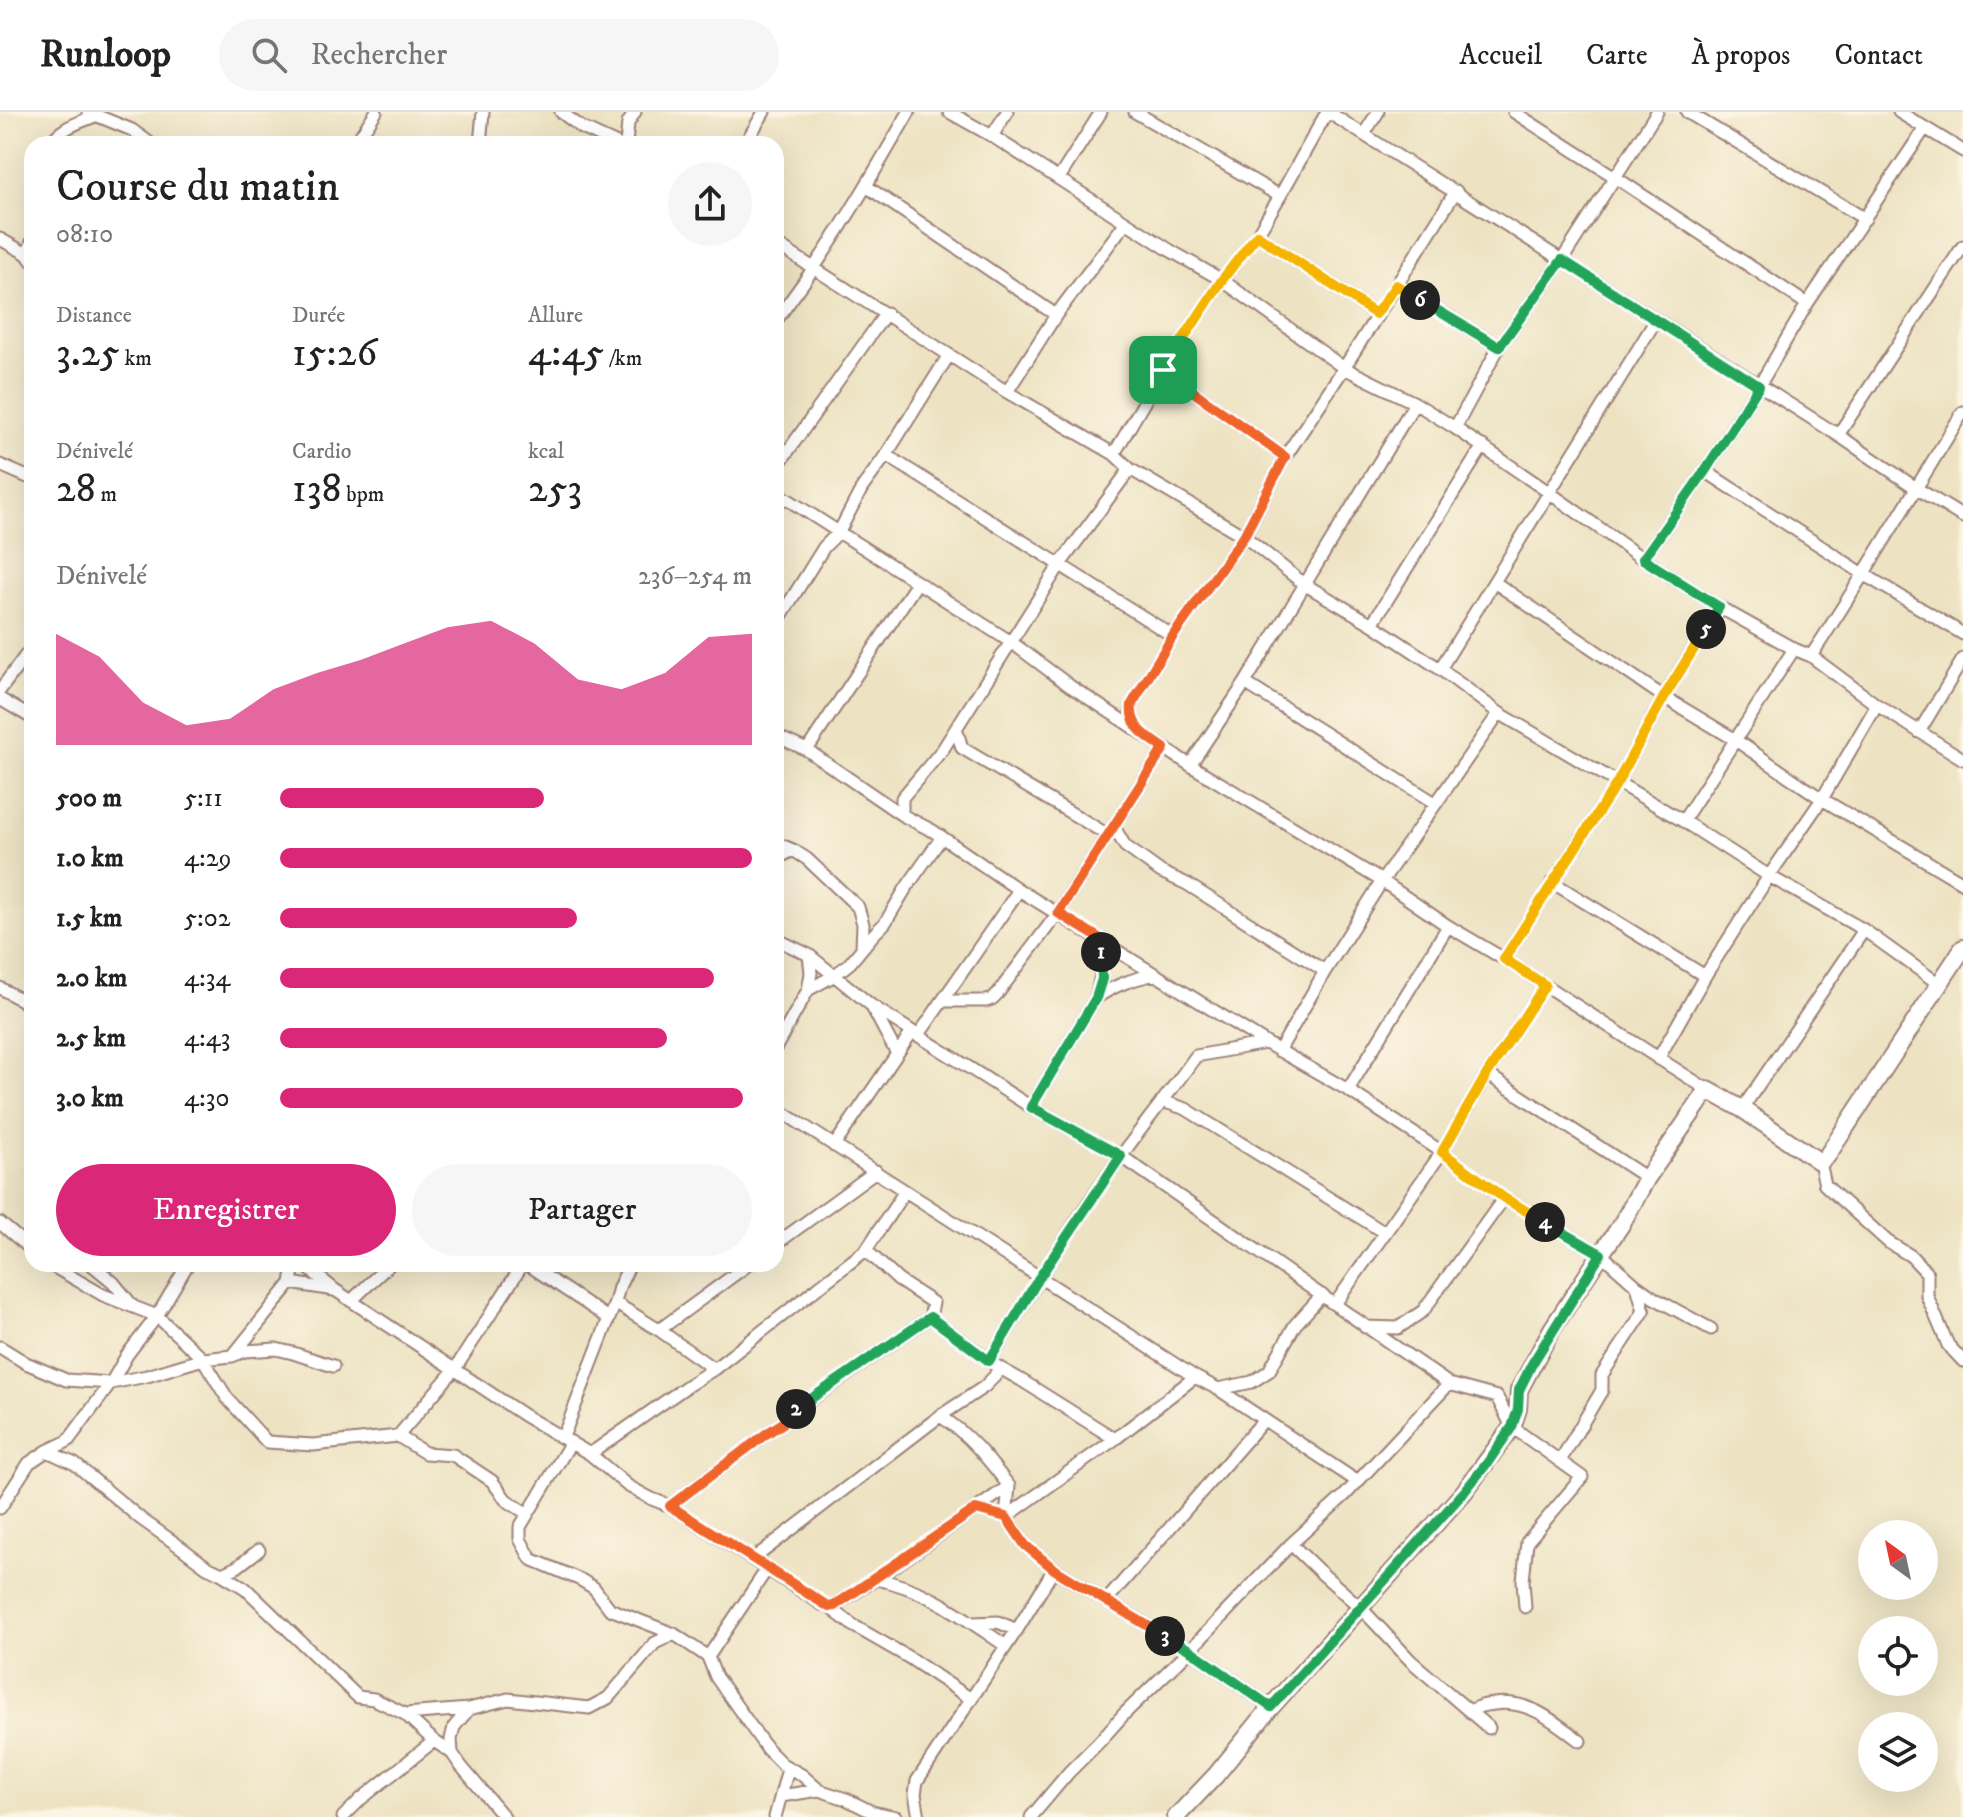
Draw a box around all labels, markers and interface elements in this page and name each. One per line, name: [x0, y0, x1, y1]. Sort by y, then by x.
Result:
search box: [219, 19, 779, 91]
text: Runloop: [40, 31, 171, 79]
icon: search: [247, 33, 291, 77]
text: Rechercher: [311, 37, 447, 74]
text: Accueil: [1459, 38, 1542, 73]
text: Carte: [1586, 38, 1648, 73]
text: À propos: [1692, 38, 1790, 73]
text: Contact: [1834, 38, 1923, 73]
text: Course du matin: [56, 160, 339, 215]
button: share: [668, 162, 752, 246]
text: 08:10: [56, 218, 113, 251]
pin: 6: [1400, 280, 1440, 320]
text: 6: [1414, 286, 1426, 313]
text: Distance: [56, 302, 132, 329]
text: Durée: [292, 302, 345, 329]
text: Allure: [528, 302, 583, 329]
text: 3.25: [56, 329, 120, 379]
text: 15:26: [292, 329, 377, 379]
text: 4:45: [528, 329, 604, 379]
pin: [1129, 336, 1197, 404]
text: km: [120, 345, 152, 372]
text: /km: [604, 345, 642, 372]
icon: arrive: [1141, 348, 1185, 392]
text: Dénivelé: [56, 438, 133, 465]
text: Cardio: [292, 438, 351, 465]
text: kcal: [528, 438, 564, 465]
text: 28: [56, 465, 96, 515]
text: 138: [292, 465, 342, 515]
text: 253: [528, 465, 582, 515]
text: m: [96, 481, 117, 508]
text: bpm: [342, 481, 384, 508]
text: Dénivelé: [56, 560, 147, 593]
text: 236–254 m: [638, 560, 752, 593]
pin: 5: [1686, 609, 1726, 649]
text: 5: [1701, 615, 1711, 642]
text: 500 m: [56, 782, 122, 815]
text: 5:11: [184, 782, 223, 815]
text: 1.0 km: [56, 842, 124, 875]
text: 4:29: [184, 842, 232, 875]
text: 1.5 km: [56, 902, 122, 935]
text: 5:02: [184, 902, 230, 935]
pin: 1: [1081, 932, 1121, 972]
text: 1: [1097, 938, 1105, 965]
text: 2.0 km: [56, 962, 127, 995]
text: 4:34: [184, 962, 230, 995]
text: 2.5 km: [56, 1022, 126, 1055]
text: 4:43: [184, 1022, 230, 1055]
text: 3.0 km: [56, 1082, 124, 1115]
text: 4:30: [184, 1082, 229, 1115]
button: Enregistrer: [56, 1164, 396, 1256]
button: Partager: [412, 1164, 752, 1256]
pin: 4: [1525, 1202, 1565, 1242]
text: 4: [1539, 1208, 1551, 1235]
pin: 2: [776, 1389, 816, 1429]
text: 2: [791, 1395, 801, 1422]
north arrow: [1858, 1520, 1938, 1600]
map controls: [1858, 1520, 1938, 1792]
pin: 3: [1145, 1616, 1185, 1656]
button: locate: [1858, 1616, 1938, 1696]
text: 3: [1161, 1622, 1169, 1649]
button: layers: [1858, 1712, 1938, 1792]

